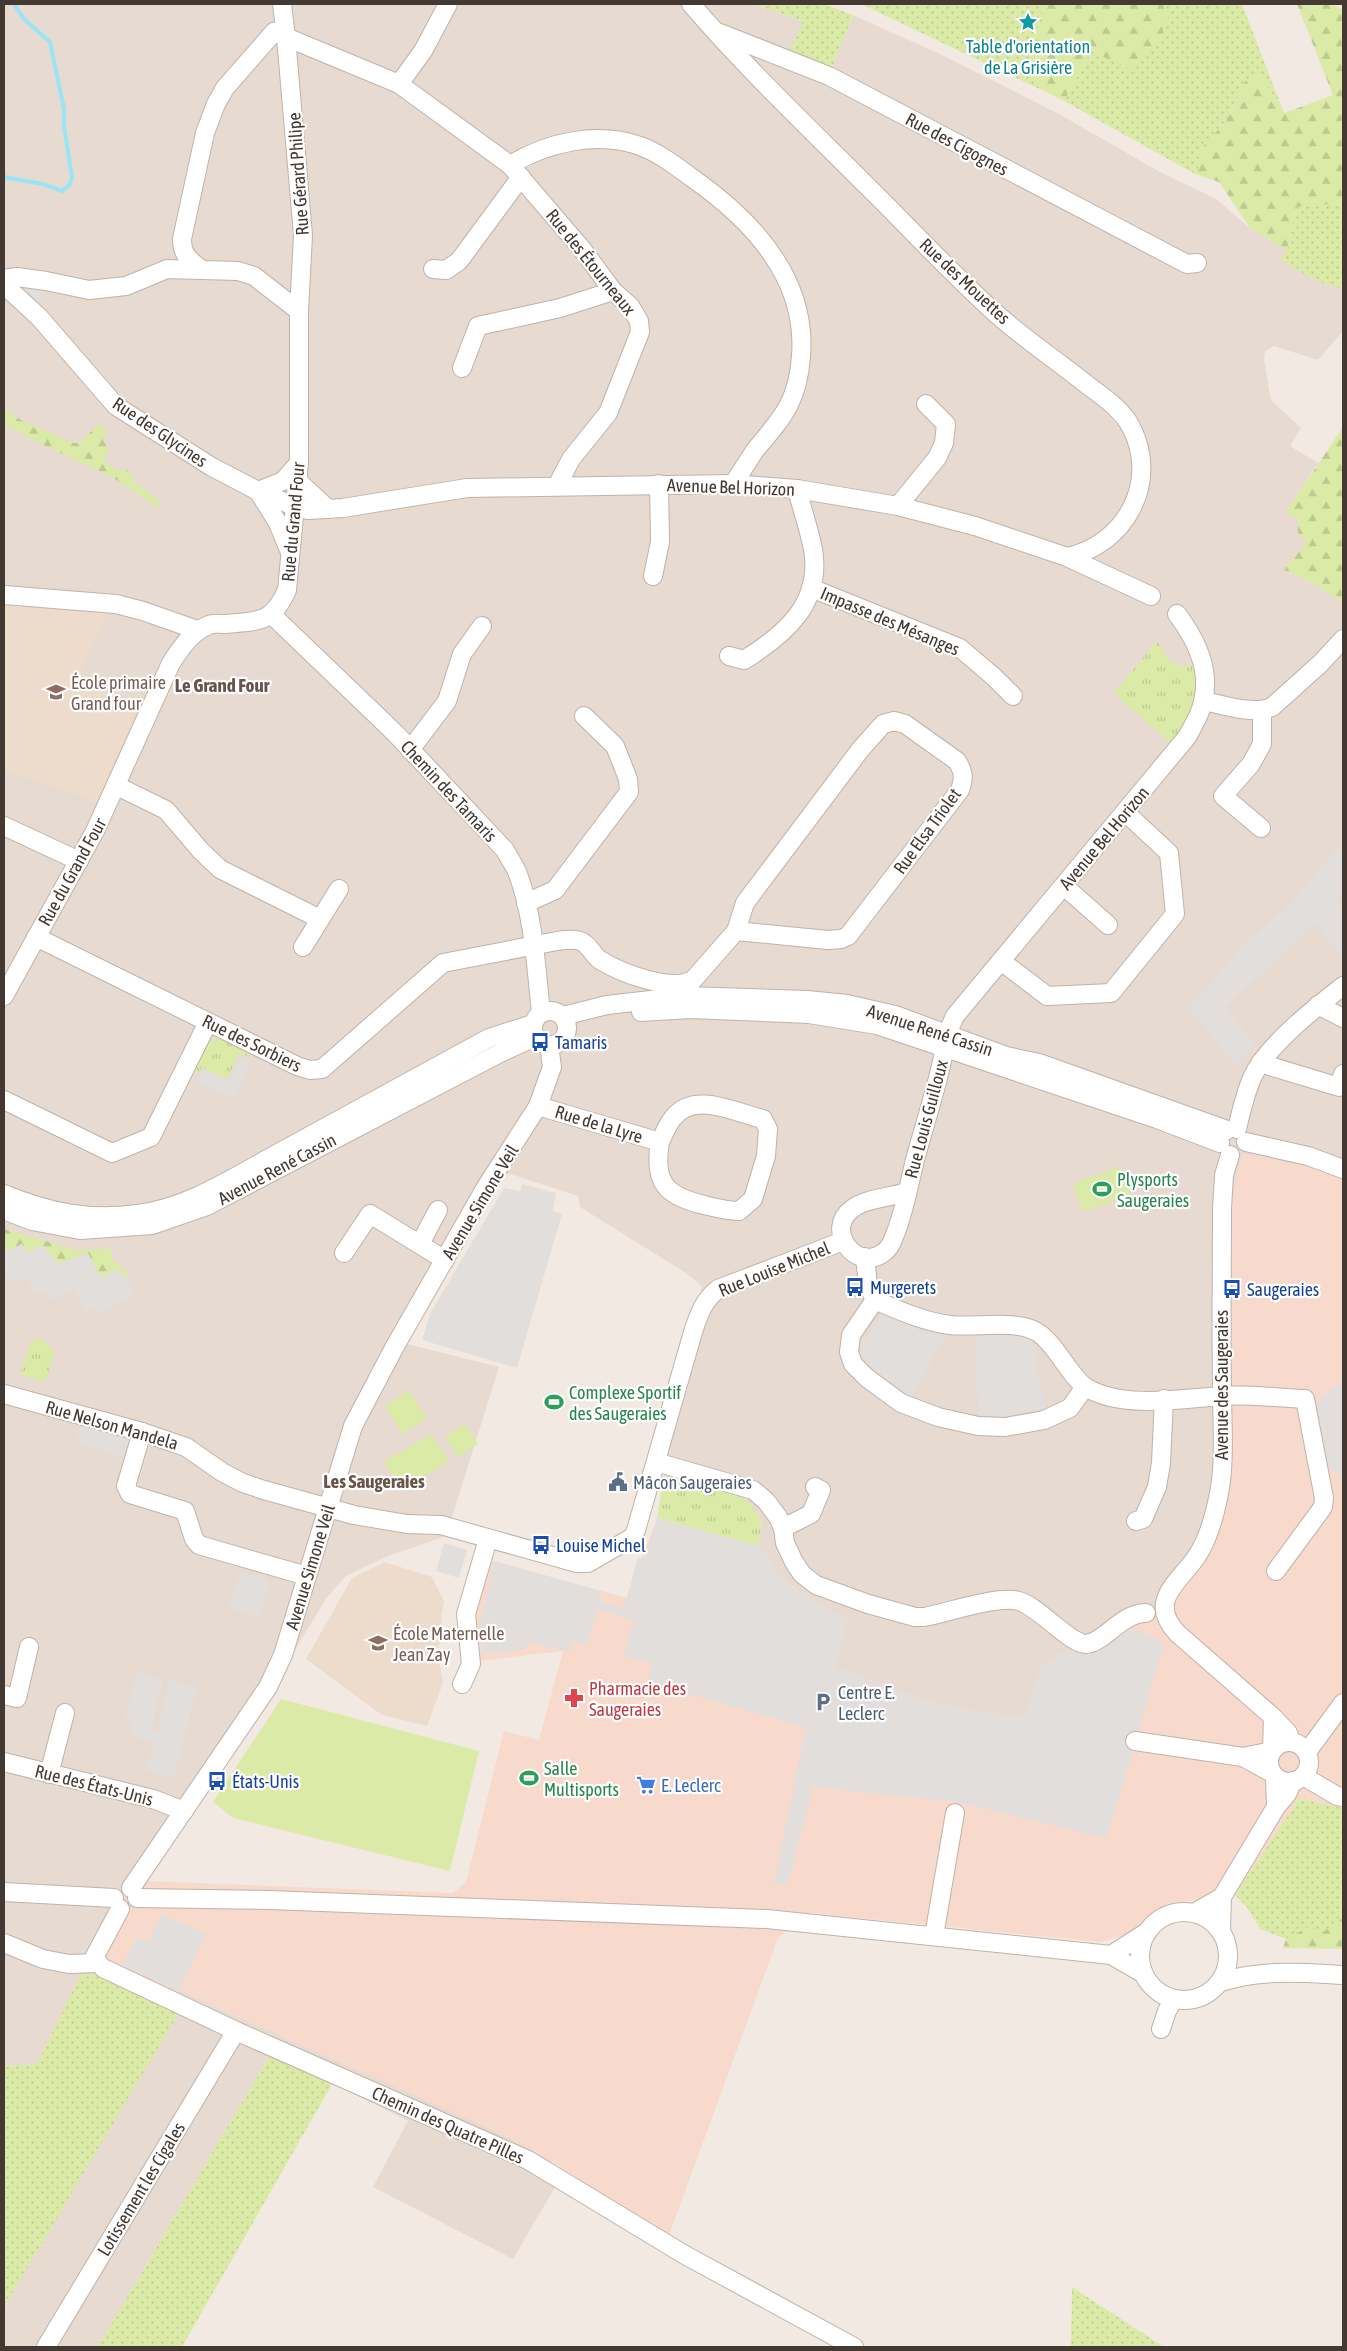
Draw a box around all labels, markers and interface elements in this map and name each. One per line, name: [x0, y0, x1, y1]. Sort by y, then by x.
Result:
place icon: Table d'orientation de La Grisière: [1017, 11, 1039, 33]
place label: Table d'orientation de La Grisière: [966, 36, 1090, 78]
street label: Rue des Cigognes: [902, 108, 1012, 180]
street label: Rue Gérard Philipe: [283, 112, 313, 236]
street label: Rue des Étourneaux: [542, 205, 640, 319]
street label: Rue des Mouettes: [915, 234, 1015, 328]
street label: Rue des Glycines: [109, 393, 211, 471]
street label: Rue du Grand Four: [277, 461, 309, 583]
street label: Avenue Bel Horizon: [667, 474, 795, 500]
street label: Impasse des Mésanges: [817, 582, 963, 660]
place label: École primaire Grand four: [71, 672, 166, 714]
district label: Le Grand Four: [175, 674, 270, 696]
school or university icon: École primaire Grand four: [45, 681, 67, 703]
street label: Chemin des Tamaris: [397, 736, 501, 846]
street label: Avenue Bel Horizon: [1055, 782, 1153, 894]
street label: Rue Elsa Triolet: [889, 784, 965, 878]
street label: Rue du Grand Four: [34, 814, 111, 930]
street label: Avenue René Cassin: [865, 1000, 995, 1060]
street label: Rue des Sorbiers: [199, 1010, 305, 1076]
bus stop icon: Tamaris: [529, 1031, 551, 1053]
place label: Tamaris: [555, 1032, 607, 1053]
street label: Rue Louis Guilloux: [900, 1058, 952, 1180]
street label: Rue de la Lyre: [553, 1101, 645, 1147]
street label: Avenue René Cassin: [214, 1129, 340, 1209]
street label: Avenue Simone Veil: [437, 1141, 523, 1263]
place label: Plysports Saugeraies: [1117, 1169, 1189, 1211]
sports icon: Plysports Saugeraies: [1091, 1178, 1113, 1200]
street label: Rue Louise Michel: [715, 1237, 833, 1301]
bus stop icon: Murgerets: [844, 1276, 866, 1298]
place label: Murgerets: [870, 1277, 936, 1298]
bus stop icon: Saugeraies: [1221, 1278, 1243, 1300]
place label: Saugeraies: [1247, 1279, 1319, 1300]
street label: Avenue des Saugeraies: [1211, 1310, 1232, 1460]
place label: Complexe Sportif des Saugeraies: [569, 1382, 681, 1424]
sports icon: Complexe Sportif des Saugeraies: [543, 1391, 565, 1413]
street label: Rue Nelson Mandela: [43, 1396, 181, 1454]
district label: Les Saugeraies: [323, 1470, 425, 1492]
public building icon: Mâcon Saugeraies: [607, 1471, 629, 1493]
place label: Mâcon Saugeraies: [633, 1472, 752, 1493]
street label: Avenue Simone Veil: [281, 1501, 339, 1632]
bus stop icon: Louise Michel: [530, 1534, 552, 1556]
place label: Louise Michel: [556, 1535, 646, 1556]
place label: École Maternelle Jean Zay: [393, 1623, 504, 1665]
school or university icon: École Maternelle Jean Zay: [367, 1632, 389, 1654]
place label: Pharmacie des Saugeraies: [589, 1678, 686, 1720]
place label: Centre E. Leclerc: [838, 1682, 895, 1724]
pharmacy icon: Pharmacie des Saugeraies: [563, 1687, 585, 1709]
parking icon: Centre E. Leclerc: [812, 1691, 834, 1713]
place label: Salle Multisports: [544, 1758, 619, 1800]
street label: Rue des États-Unis: [33, 1760, 155, 1810]
sports icon: Salle Multisports: [518, 1767, 540, 1789]
bus stop icon: États-Unis: [206, 1770, 228, 1792]
place label: États-Unis: [232, 1771, 299, 1792]
supermarket icon: E. Leclerc: [635, 1774, 657, 1796]
place label: E. Leclerc: [661, 1775, 721, 1796]
street label: Chemin des Quatre Pilles: [369, 2082, 527, 2168]
street label: Lotissement les Cigales: [93, 2119, 189, 2259]

